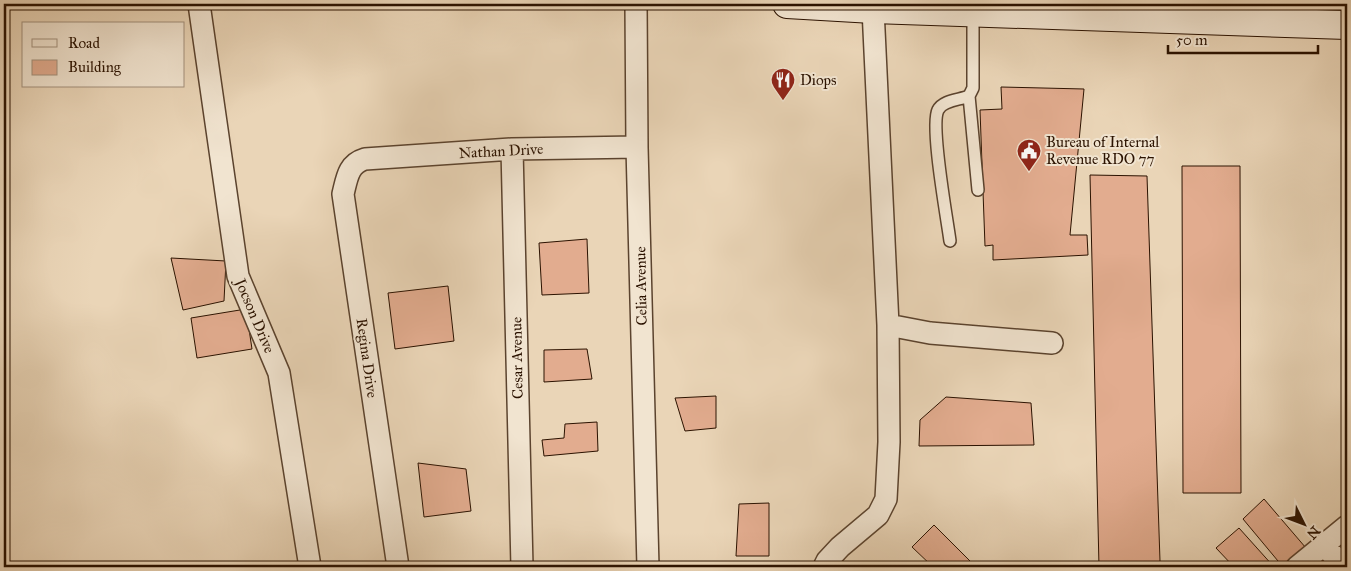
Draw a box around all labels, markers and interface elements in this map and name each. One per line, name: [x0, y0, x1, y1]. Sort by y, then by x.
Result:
legend: [22, 22, 185, 88]
scale bar: [1168, 22, 1318, 54]
text: 50 m: [1176, 31, 1208, 49]
text: Road: [68, 34, 100, 52]
text: Building: [68, 58, 122, 76]
restaurant icon: Diops: [770, 67, 796, 101]
place label: Diops: [800, 71, 837, 89]
place label: Bureau of Internal Revenue RDO 77: [1046, 133, 1160, 168]
public building icon: Bureau of Internal Revenue RDO 77: [1016, 138, 1042, 172]
street label: Nathan Drive: [458, 140, 544, 162]
street label: Celia Avenue: [631, 246, 651, 326]
street label: Jocson Drive: [230, 274, 279, 356]
street label: Regina Drive: [353, 317, 381, 399]
street label: Cesar Avenue: [507, 317, 527, 399]
north arrow: [1278, 498, 1328, 548]
text: N: [1303, 522, 1324, 543]

